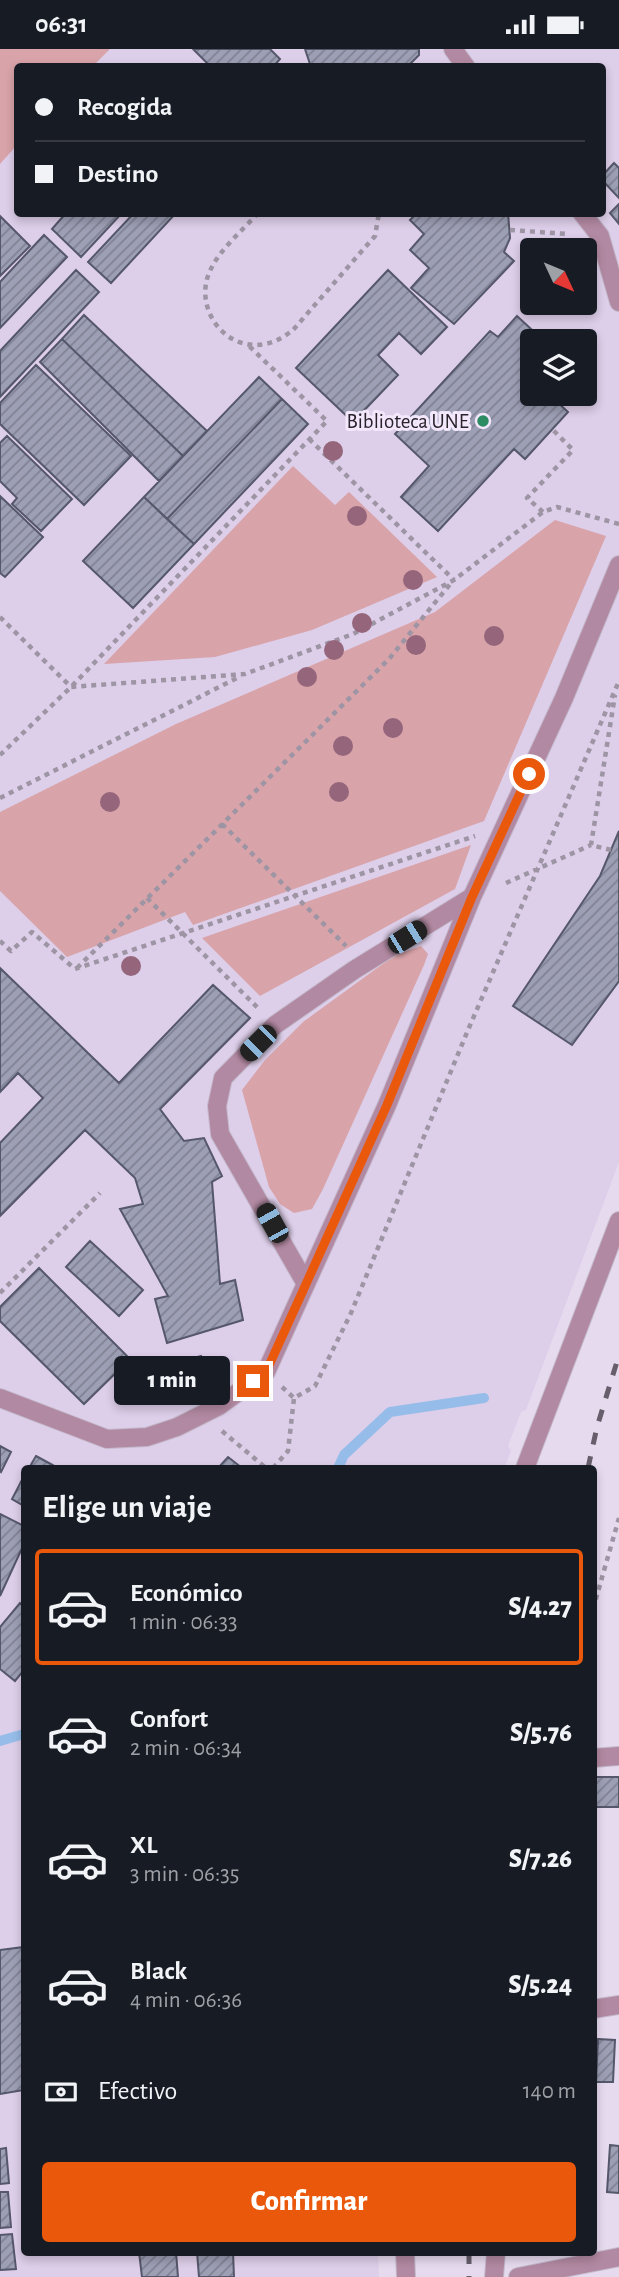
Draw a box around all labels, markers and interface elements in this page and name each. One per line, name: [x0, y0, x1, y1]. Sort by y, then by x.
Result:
text: 06:31: [35, 11, 88, 37]
text: Recogida: [77, 94, 173, 120]
text: Destino: [77, 161, 158, 187]
north arrow: [520, 238, 597, 315]
map controls: [520, 238, 597, 406]
button: layers: [520, 329, 597, 406]
place label: Biblioteca UNE: [347, 411, 469, 432]
marker: Biblioteca UNE: [475, 413, 491, 429]
route start: [513, 758, 545, 790]
car: [384, 917, 431, 957]
car: [236, 1021, 281, 1065]
car: [253, 1200, 292, 1246]
callout: 1 min: [113, 1357, 229, 1405]
route end: [237, 1365, 269, 1397]
text: 1 min: [148, 1369, 196, 1392]
text: Elige un viaje: [42, 1491, 212, 1523]
icon: car: [46, 1576, 109, 1639]
text: Económico: [130, 1580, 243, 1606]
text: S/4.27: [508, 1594, 572, 1620]
text: 1 min · 06:33: [130, 1611, 238, 1634]
icon: car: [46, 1702, 109, 1765]
text: Confort: [130, 1706, 208, 1732]
text: S/5.76: [510, 1720, 572, 1746]
text: 2 min · 06:34: [130, 1737, 242, 1760]
icon: car: [46, 1828, 109, 1891]
text: XL: [130, 1832, 157, 1858]
text: S/7.26: [509, 1846, 572, 1872]
text: 3 min · 06:35: [130, 1863, 239, 1886]
icon: car: [46, 1954, 109, 2017]
text: Black: [130, 1958, 187, 1984]
text: S/5.24: [508, 1972, 572, 1998]
text: 4 min · 06:36: [130, 1989, 242, 2012]
icon: cash: [42, 2073, 80, 2111]
text: Efectivo: [98, 2078, 177, 2104]
text: 140 m: [523, 2080, 576, 2103]
button: Confirmar: [42, 2162, 576, 2242]

